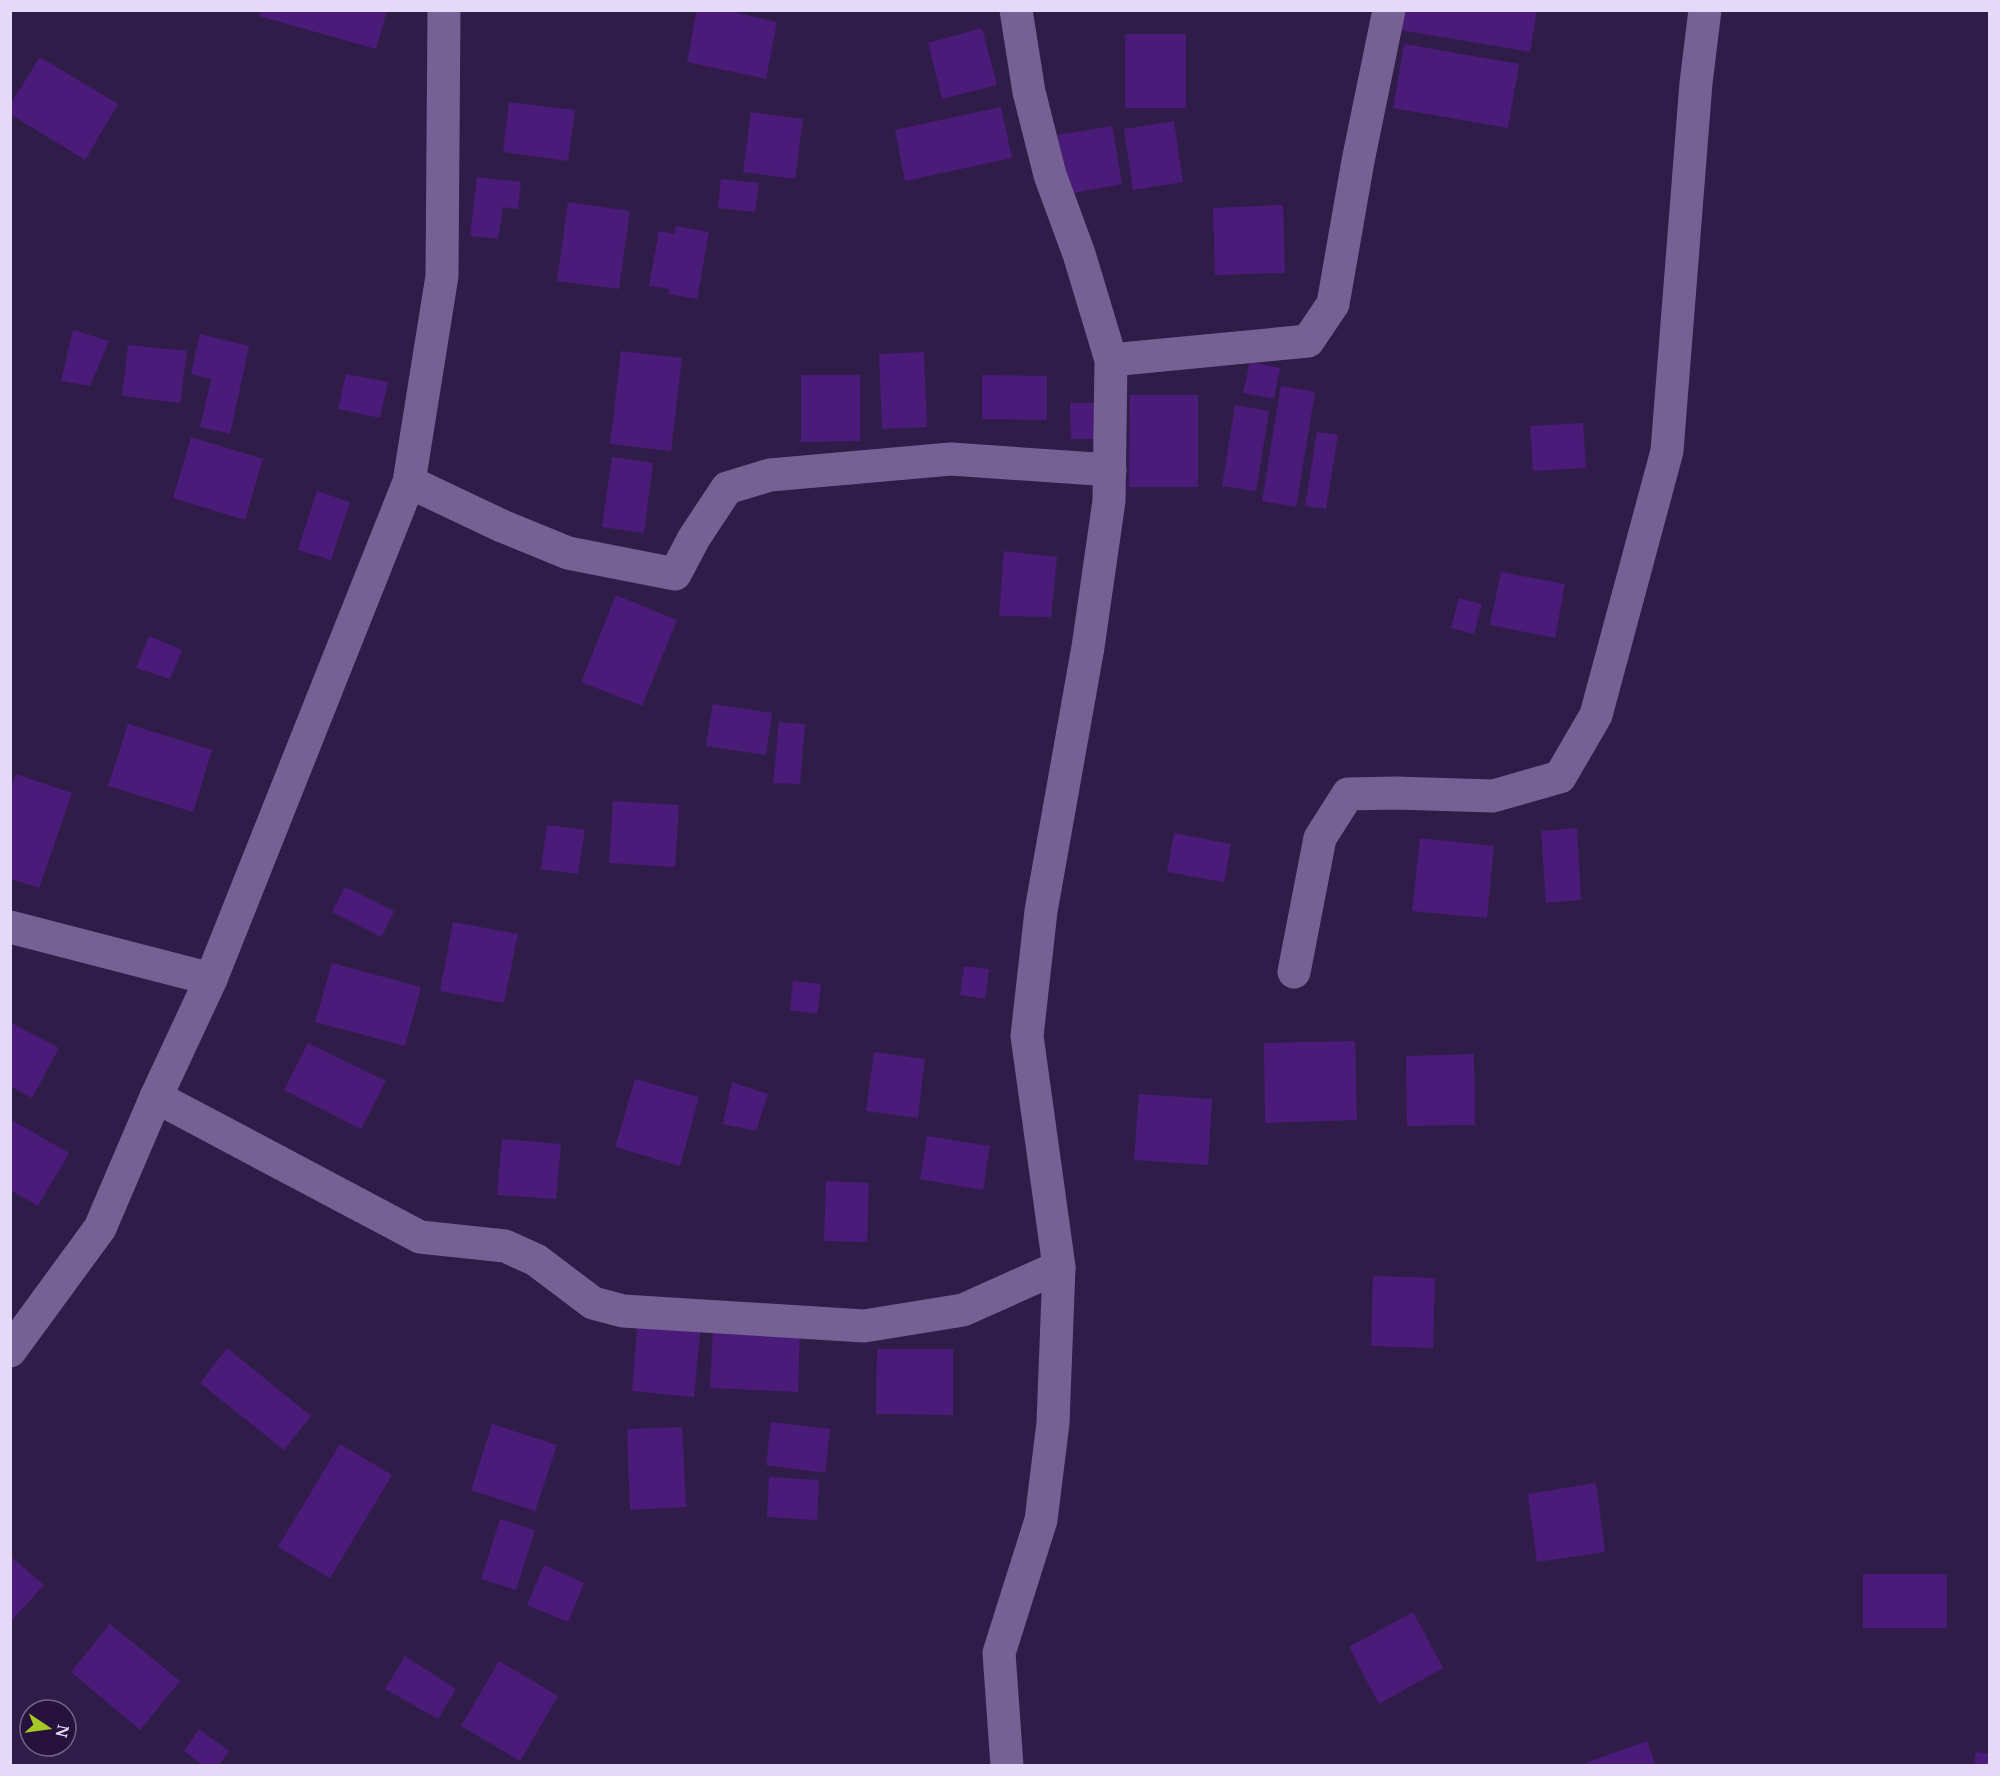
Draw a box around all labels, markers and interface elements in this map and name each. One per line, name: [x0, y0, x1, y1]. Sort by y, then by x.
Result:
north arrow: [18, 1698, 78, 1758]
text: N: [51, 1723, 75, 1740]

